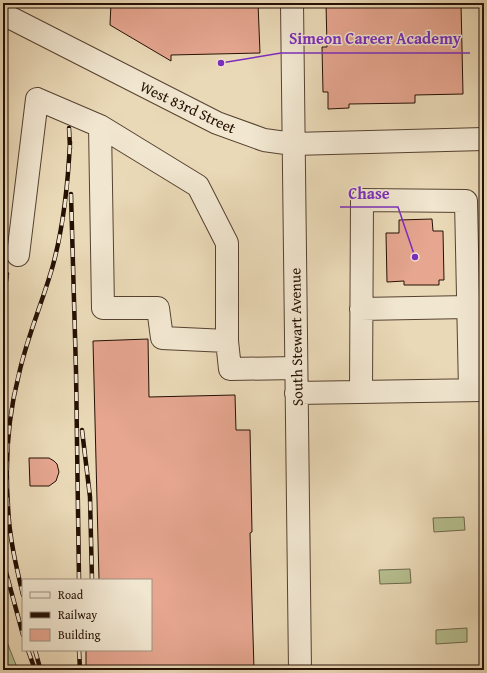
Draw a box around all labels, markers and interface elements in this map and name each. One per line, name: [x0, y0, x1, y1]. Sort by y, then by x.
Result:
callout: Simeon Career Academy: [281, 25, 470, 53]
text: Simeon Career Academy: [289, 26, 462, 50]
street label: West 83rd Street: [137, 76, 240, 139]
callout: Chase: [340, 179, 398, 207]
text: Chase: [348, 181, 390, 205]
street label: South Stewart Avenue: [284, 268, 308, 406]
legend: [22, 579, 152, 651]
text: Road: [58, 586, 84, 603]
text: Railway: [58, 606, 97, 623]
text: Building: [58, 626, 101, 643]

